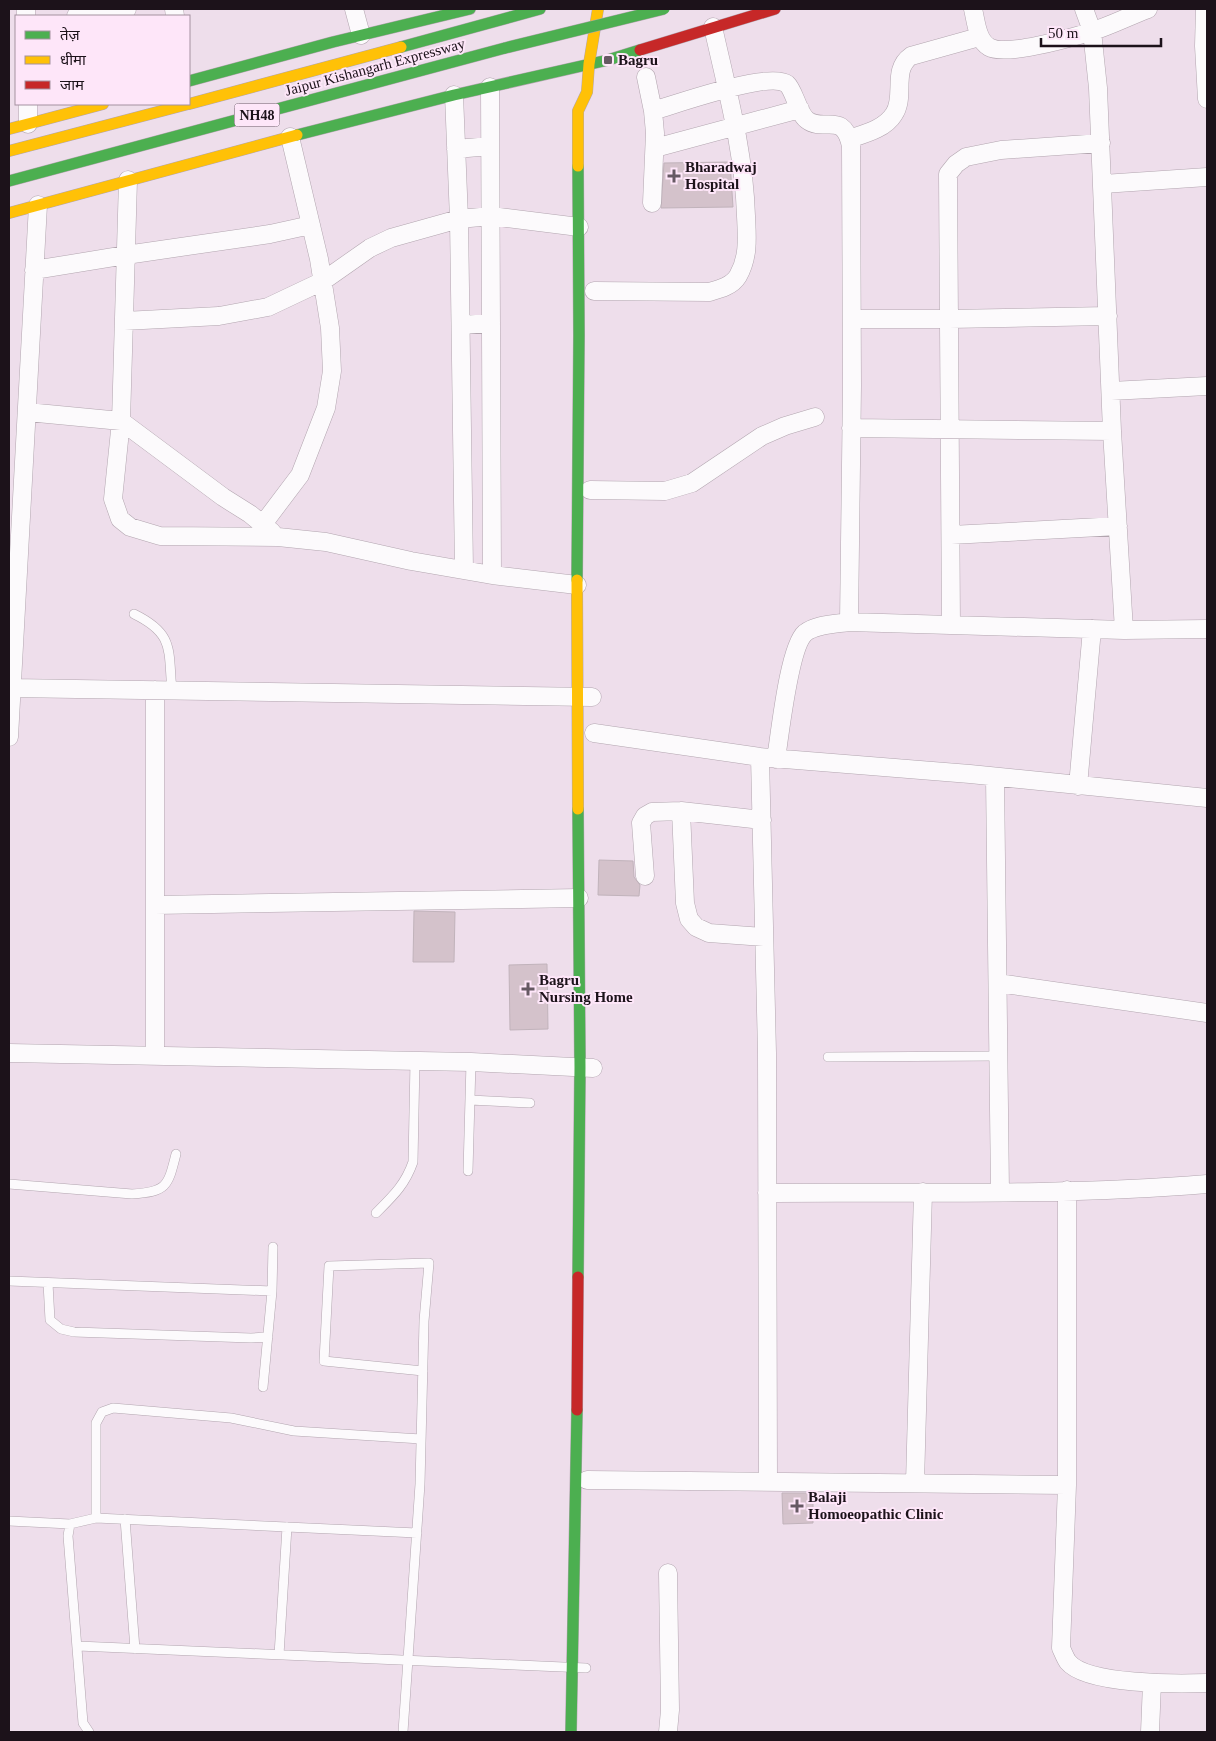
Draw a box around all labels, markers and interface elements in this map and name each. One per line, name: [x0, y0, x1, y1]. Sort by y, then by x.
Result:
legend: [15, 15, 190, 105]
scale bar: [1041, 15, 1161, 47]
text: 50 m: [1048, 25, 1079, 41]
text: तेज़: [60, 26, 81, 43]
street label: Jaipur Kishangarh Expressway: [283, 35, 467, 99]
text: धीमा: [60, 52, 87, 68]
place label: Bagru: [618, 52, 658, 68]
marker: Bagru: [602, 54, 614, 66]
text: जाम: [60, 77, 85, 93]
road number: NH48: [234, 104, 280, 126]
place label: Bharadwaj Hospital: [685, 159, 757, 192]
marker: Bharadwaj Hospital: [667, 169, 681, 183]
place label: Bagru Nursing Home: [539, 972, 633, 1005]
marker: Bagru Nursing Home: [521, 982, 535, 996]
place label: Balaji Homoeopathic Clinic: [808, 1489, 944, 1522]
marker: Balaji Homoeopathic Clinic: [790, 1499, 804, 1513]

